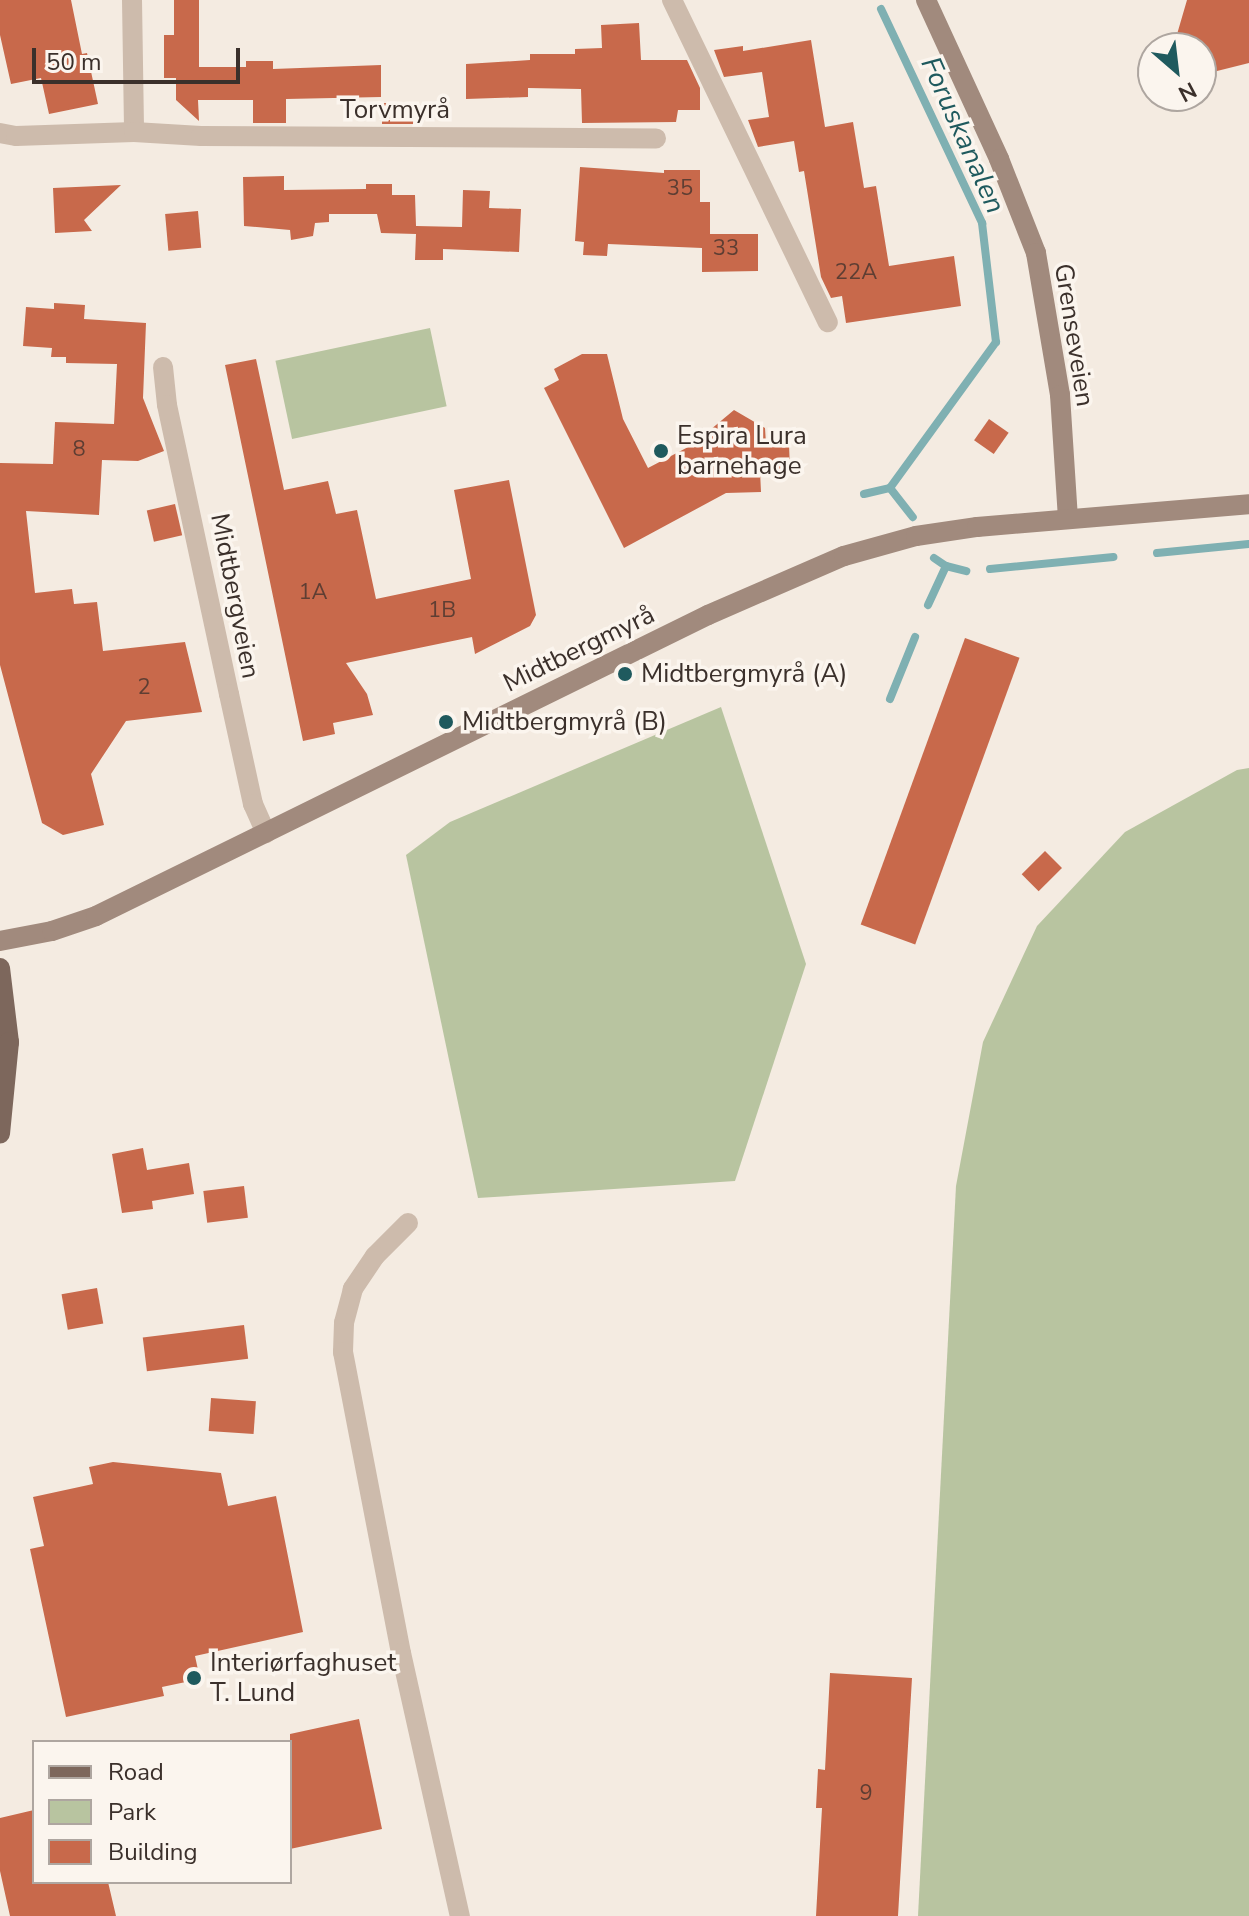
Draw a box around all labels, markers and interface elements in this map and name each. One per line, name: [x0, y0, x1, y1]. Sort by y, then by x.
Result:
scale bar: [36, 32, 244, 82]
north arrow: [1137, 32, 1217, 112]
text: 50 m: [46, 46, 102, 78]
water label: Foruskanalen: [913, 51, 1013, 219]
text: N: [1173, 74, 1202, 109]
street label: Torvmyrå: [340, 94, 450, 126]
house number: 35: [667, 176, 693, 202]
house number: 33: [713, 236, 739, 262]
house number: 22A: [835, 260, 877, 286]
street label: Grenseveien: [1047, 261, 1101, 409]
place label: Espira Lura barnehage: [677, 420, 807, 482]
house number: 8: [72, 437, 86, 463]
marker: Espira Lura barnehage: [652, 442, 670, 460]
street label: Midtbergveien: [204, 511, 266, 681]
house number: 1A: [298, 580, 328, 606]
house number: 1B: [428, 598, 456, 624]
street label: Midtbergmyrå: [498, 599, 660, 699]
place label: Midtbergmyrå (A): [641, 658, 847, 690]
marker: Midtbergmyrå (A): [616, 665, 634, 683]
house number: 2: [137, 675, 151, 701]
place label: Midtbergmyrå (B): [462, 706, 667, 738]
marker: Midtbergmyrå (B): [437, 713, 455, 731]
place label: Interiørfaghuset T. Lund: [210, 1647, 396, 1708]
marker: Interiørfaghuset T. Lund: [185, 1669, 203, 1687]
legend: [32, 1740, 292, 1884]
text: Road: [108, 1756, 164, 1788]
house number: 9: [859, 1781, 873, 1807]
text: Park: [108, 1796, 156, 1828]
text: Building: [108, 1836, 198, 1868]

